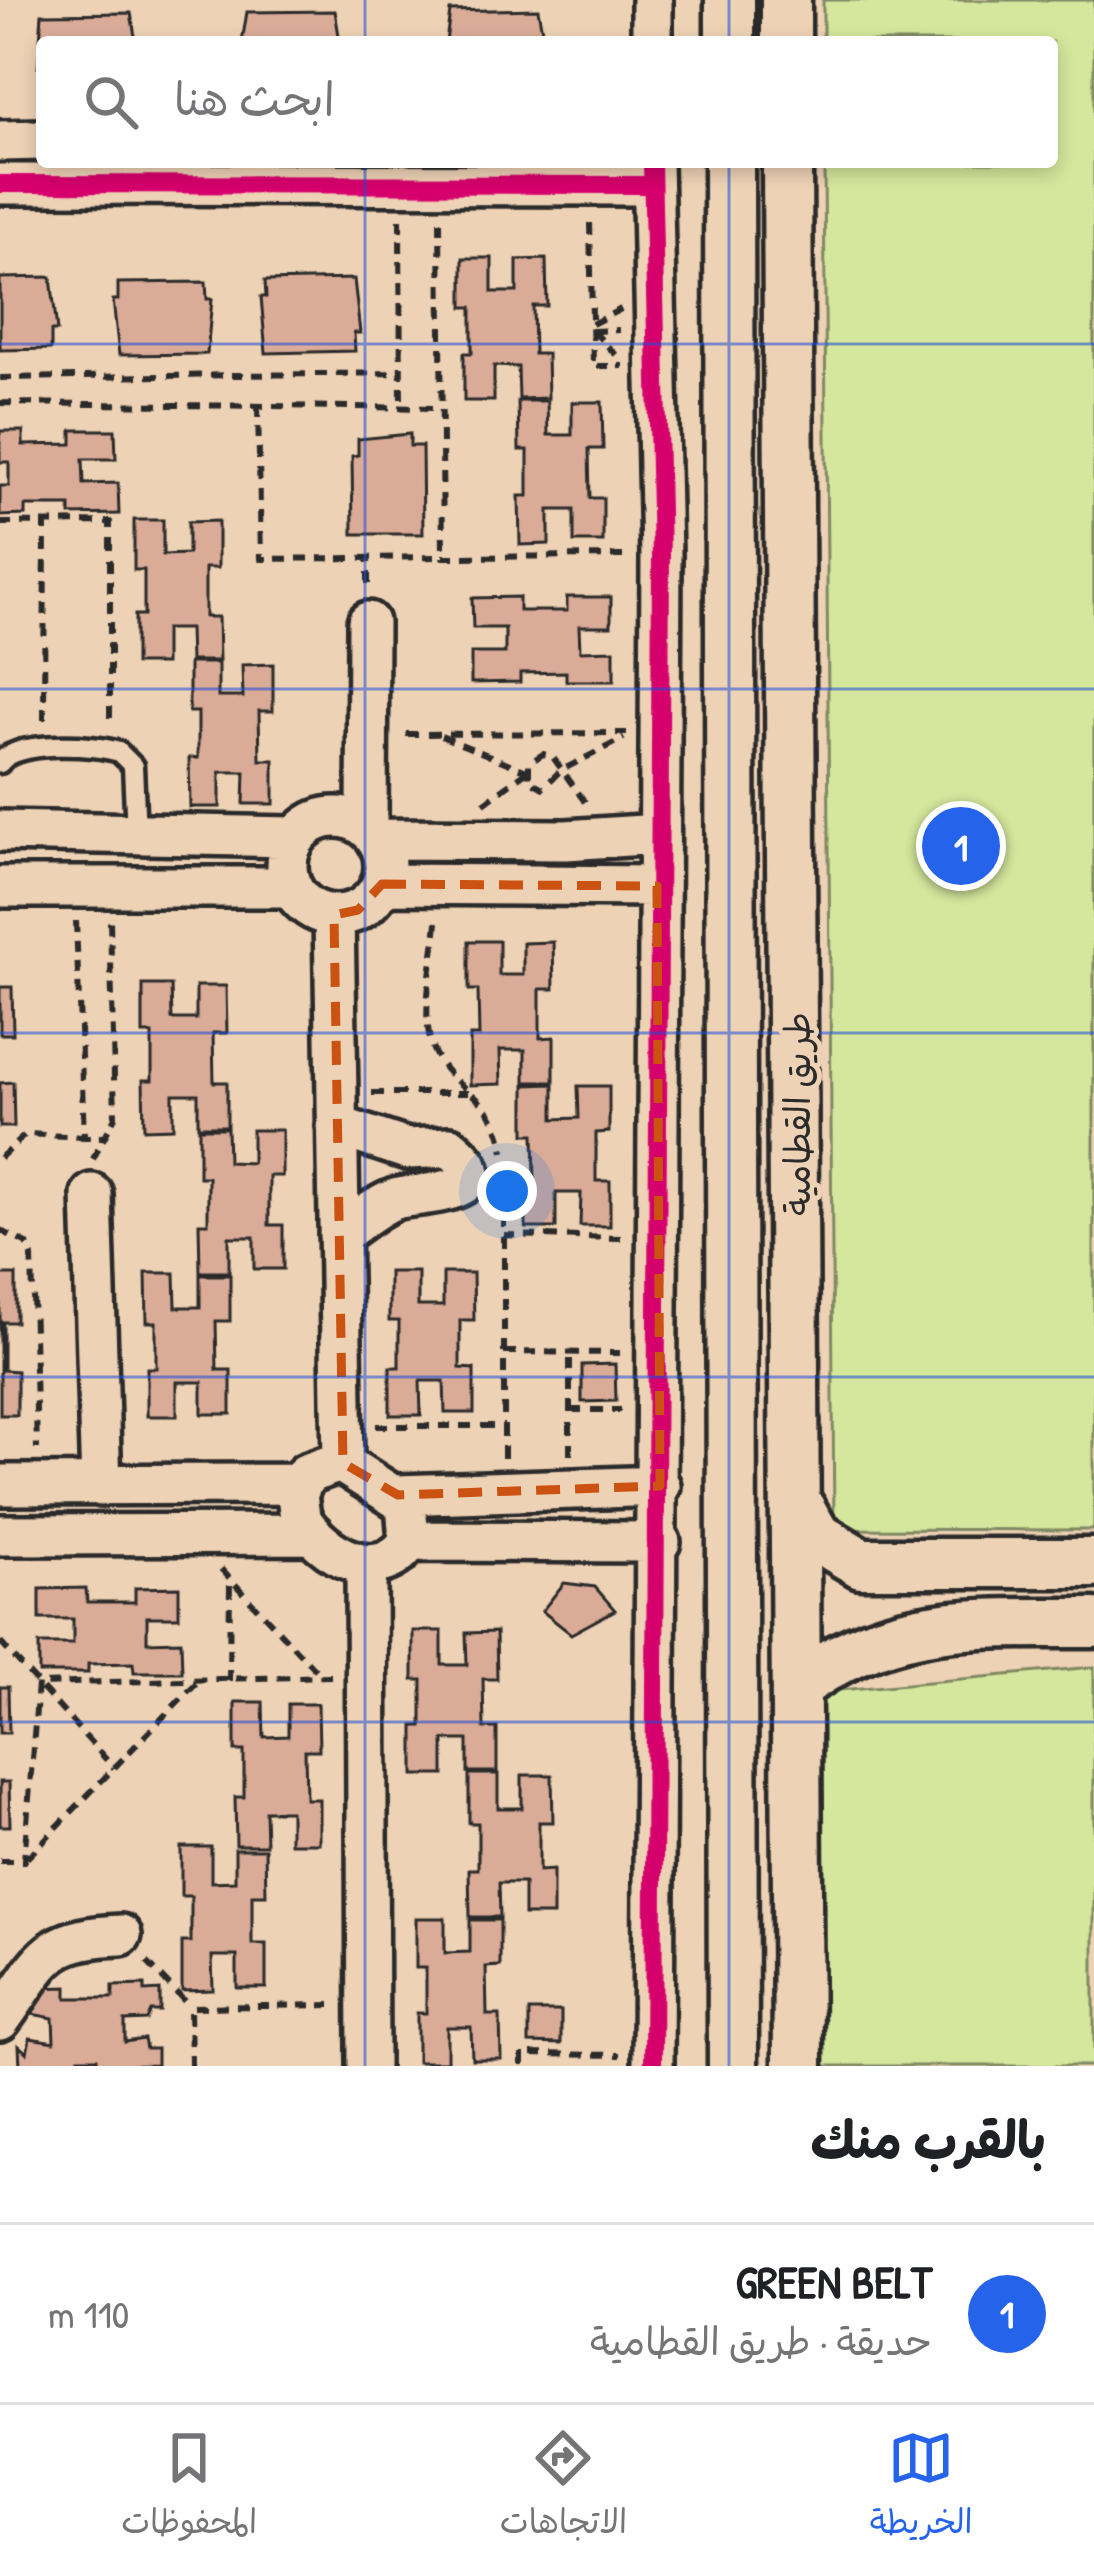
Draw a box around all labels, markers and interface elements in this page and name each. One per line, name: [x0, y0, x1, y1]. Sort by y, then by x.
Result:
search box: [36, 36, 1058, 168]
text: ابحث هنا: [174, 68, 335, 129]
icon: search: [78, 69, 144, 135]
pin: 1: [922, 801, 1000, 891]
street label: طريق القطامية: [772, 1012, 821, 1216]
your location: [477, 1161, 537, 1221]
text: بالقرب منك: [811, 2105, 1046, 2174]
text: GREEN BELT: [735, 2251, 932, 2312]
text: 110 m: [48, 2287, 129, 2340]
text: 1: [1000, 2287, 1014, 2340]
text: حديقة · طريق القطامية: [590, 2314, 932, 2367]
tab: المحفوظات: [121, 2425, 257, 2551]
tab: الاتجاهات: [500, 2425, 627, 2551]
tab: الخريطة: [870, 2425, 973, 2551]

